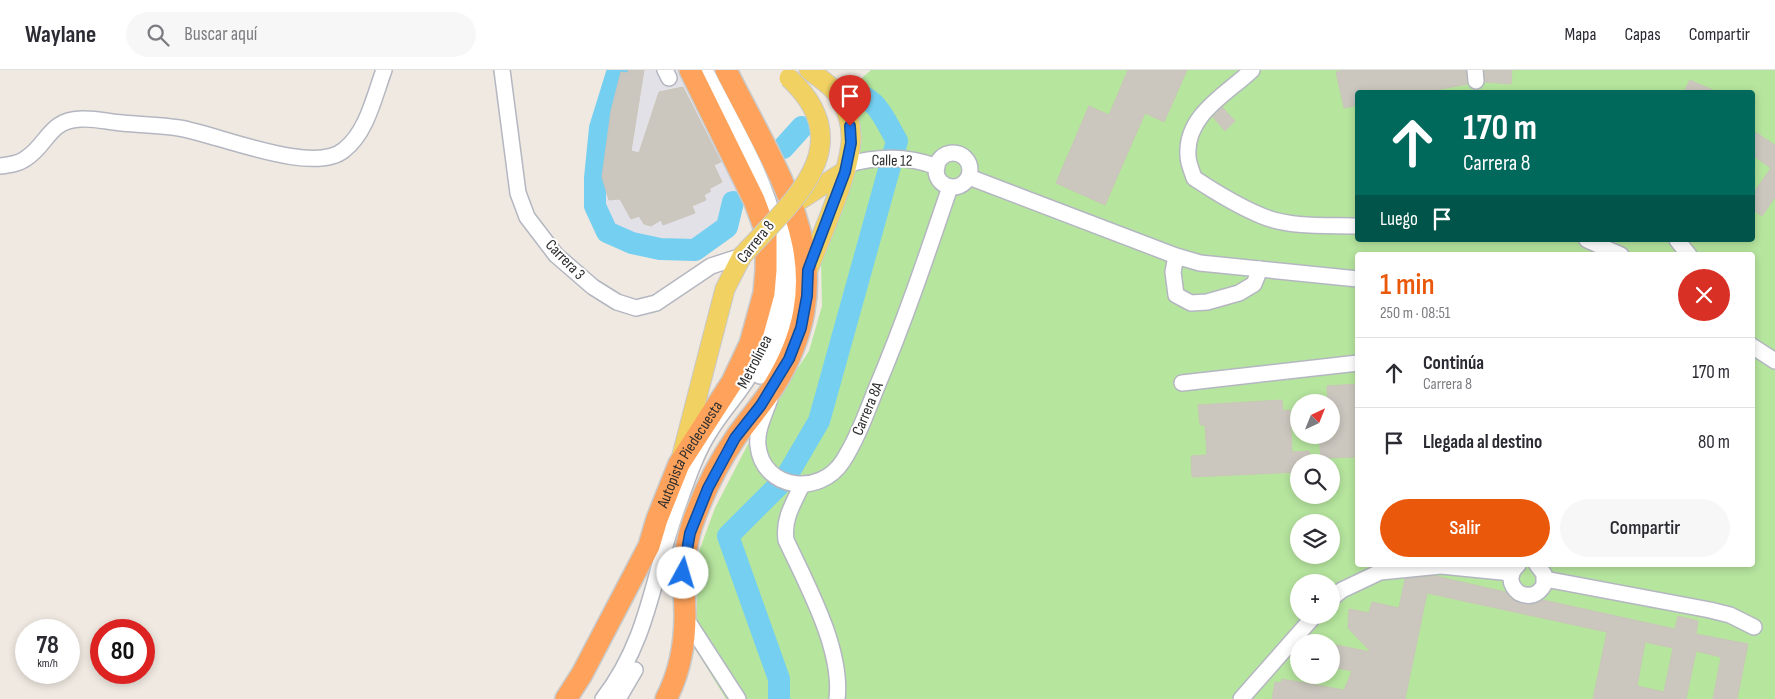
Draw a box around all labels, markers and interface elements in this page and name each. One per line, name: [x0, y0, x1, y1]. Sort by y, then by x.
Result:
search box: [126, 12, 476, 57]
text: Waylane: [25, 20, 96, 49]
icon: search: [144, 21, 172, 49]
text: Buscar aquí: [184, 23, 257, 46]
text: Mapa: [1564, 24, 1596, 45]
text: Capas: [1624, 24, 1661, 45]
text: Compartir: [1689, 24, 1750, 45]
pin: [829, 75, 871, 126]
icon: arrive: [836, 82, 864, 110]
text: 170 m: [1463, 107, 1537, 150]
icon: ahead: [1380, 110, 1445, 175]
text: Carrera 8: [1463, 150, 1530, 177]
street label: Calle 12: [871, 151, 913, 171]
icon: arrive: [1428, 205, 1456, 233]
text: Luego: [1380, 208, 1418, 231]
street label: Carrera 8: [733, 217, 779, 267]
street label: Carrera 3: [541, 236, 589, 284]
text: 1 min: [1380, 267, 1435, 303]
button: close: [1678, 269, 1730, 321]
text: 250 m · 08:51: [1380, 304, 1450, 323]
street label: Metrolínea: [734, 332, 776, 392]
text: Continúa: [1423, 352, 1484, 375]
icon: ahead: [1380, 359, 1408, 387]
text: 170 m: [1692, 361, 1730, 384]
text: Carrera 8: [1423, 375, 1472, 394]
street label: Carrera 8A: [848, 379, 888, 438]
north arrow: [1290, 394, 1340, 444]
map controls: [1290, 394, 1340, 684]
street label: Autopista Piedecuesta: [653, 397, 727, 511]
icon: arrive: [1380, 429, 1408, 457]
text: Llegada al destino: [1423, 431, 1542, 454]
text: 80 m: [1698, 431, 1730, 454]
button: search: [1290, 454, 1340, 504]
button: Salir: [1380, 499, 1550, 557]
button: Compartir: [1560, 499, 1730, 557]
button: layers: [1290, 514, 1340, 564]
position arrow: [656, 546, 708, 598]
button: +: [1290, 574, 1340, 624]
speed limit sign: 80: [90, 619, 155, 684]
text: 78: [36, 630, 59, 661]
button: −: [1290, 634, 1340, 684]
text: km/h: [37, 656, 58, 671]

